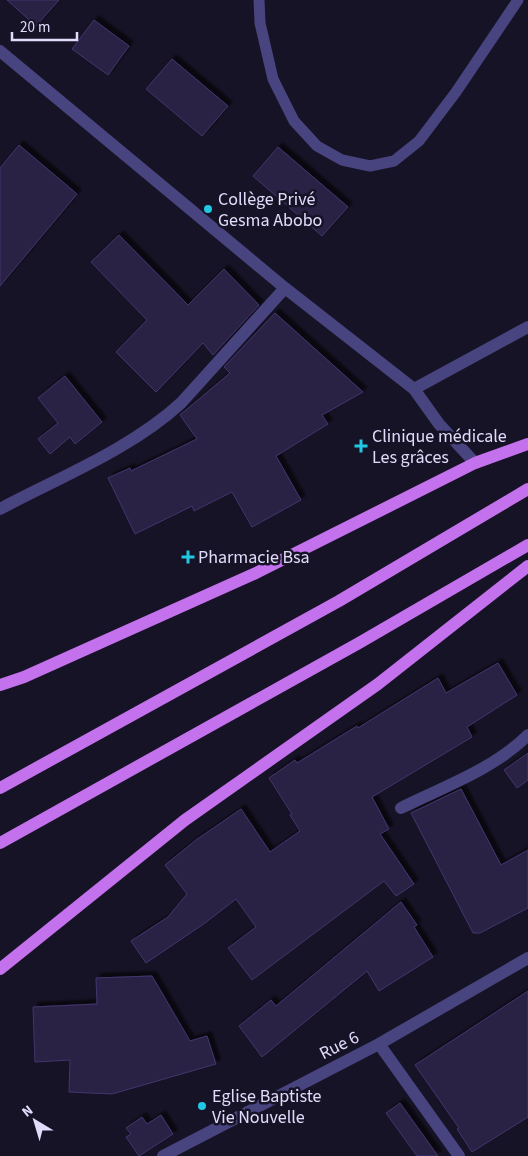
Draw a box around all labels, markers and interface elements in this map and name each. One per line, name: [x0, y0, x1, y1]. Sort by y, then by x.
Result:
scale bar: [12, 10, 78, 42]
text: 20 m: [20, 17, 50, 38]
place label: Collège Privé Gesma Abobo: [218, 187, 322, 233]
marker: Collège Privé Gesma Abobo: [202, 203, 214, 215]
place label: Clinique médicale Les grâces: [372, 424, 507, 470]
marker: Clinique médicale Les grâces: [354, 439, 368, 453]
place label: Pharmacie Bsa: [198, 545, 310, 570]
marker: Pharmacie Bsa: [182, 551, 194, 563]
street label: Rue 6: [315, 1025, 363, 1066]
place label: Eglise Baptiste Vie Nouvelle: [212, 1084, 322, 1130]
north arrow: [10, 1096, 60, 1146]
marker: Eglise Baptiste Vie Nouvelle: [196, 1100, 208, 1112]
text: N: [18, 1101, 37, 1122]

